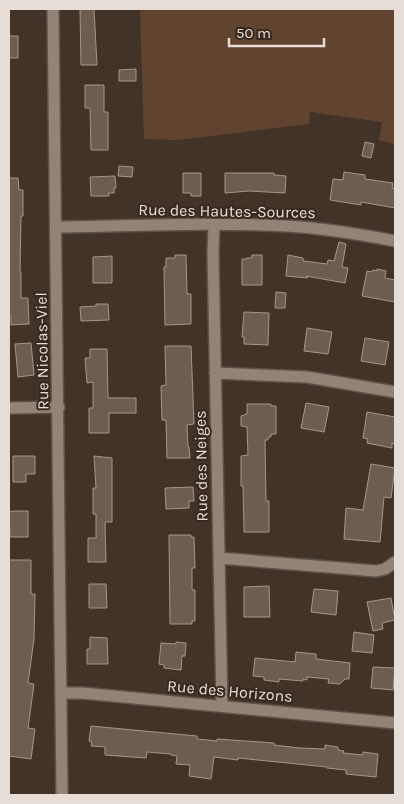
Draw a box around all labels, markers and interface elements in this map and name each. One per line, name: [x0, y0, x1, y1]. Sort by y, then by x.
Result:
scale bar: [229, 15, 324, 47]
text: 50 m: [236, 24, 271, 42]
street label: Rue des Hautes-Sources: [138, 200, 316, 222]
street label: Rue Nicolas-Viel: [31, 292, 53, 410]
street label: Rue des Neiges: [191, 410, 211, 522]
street label: Rue des Horizons: [167, 676, 293, 706]

